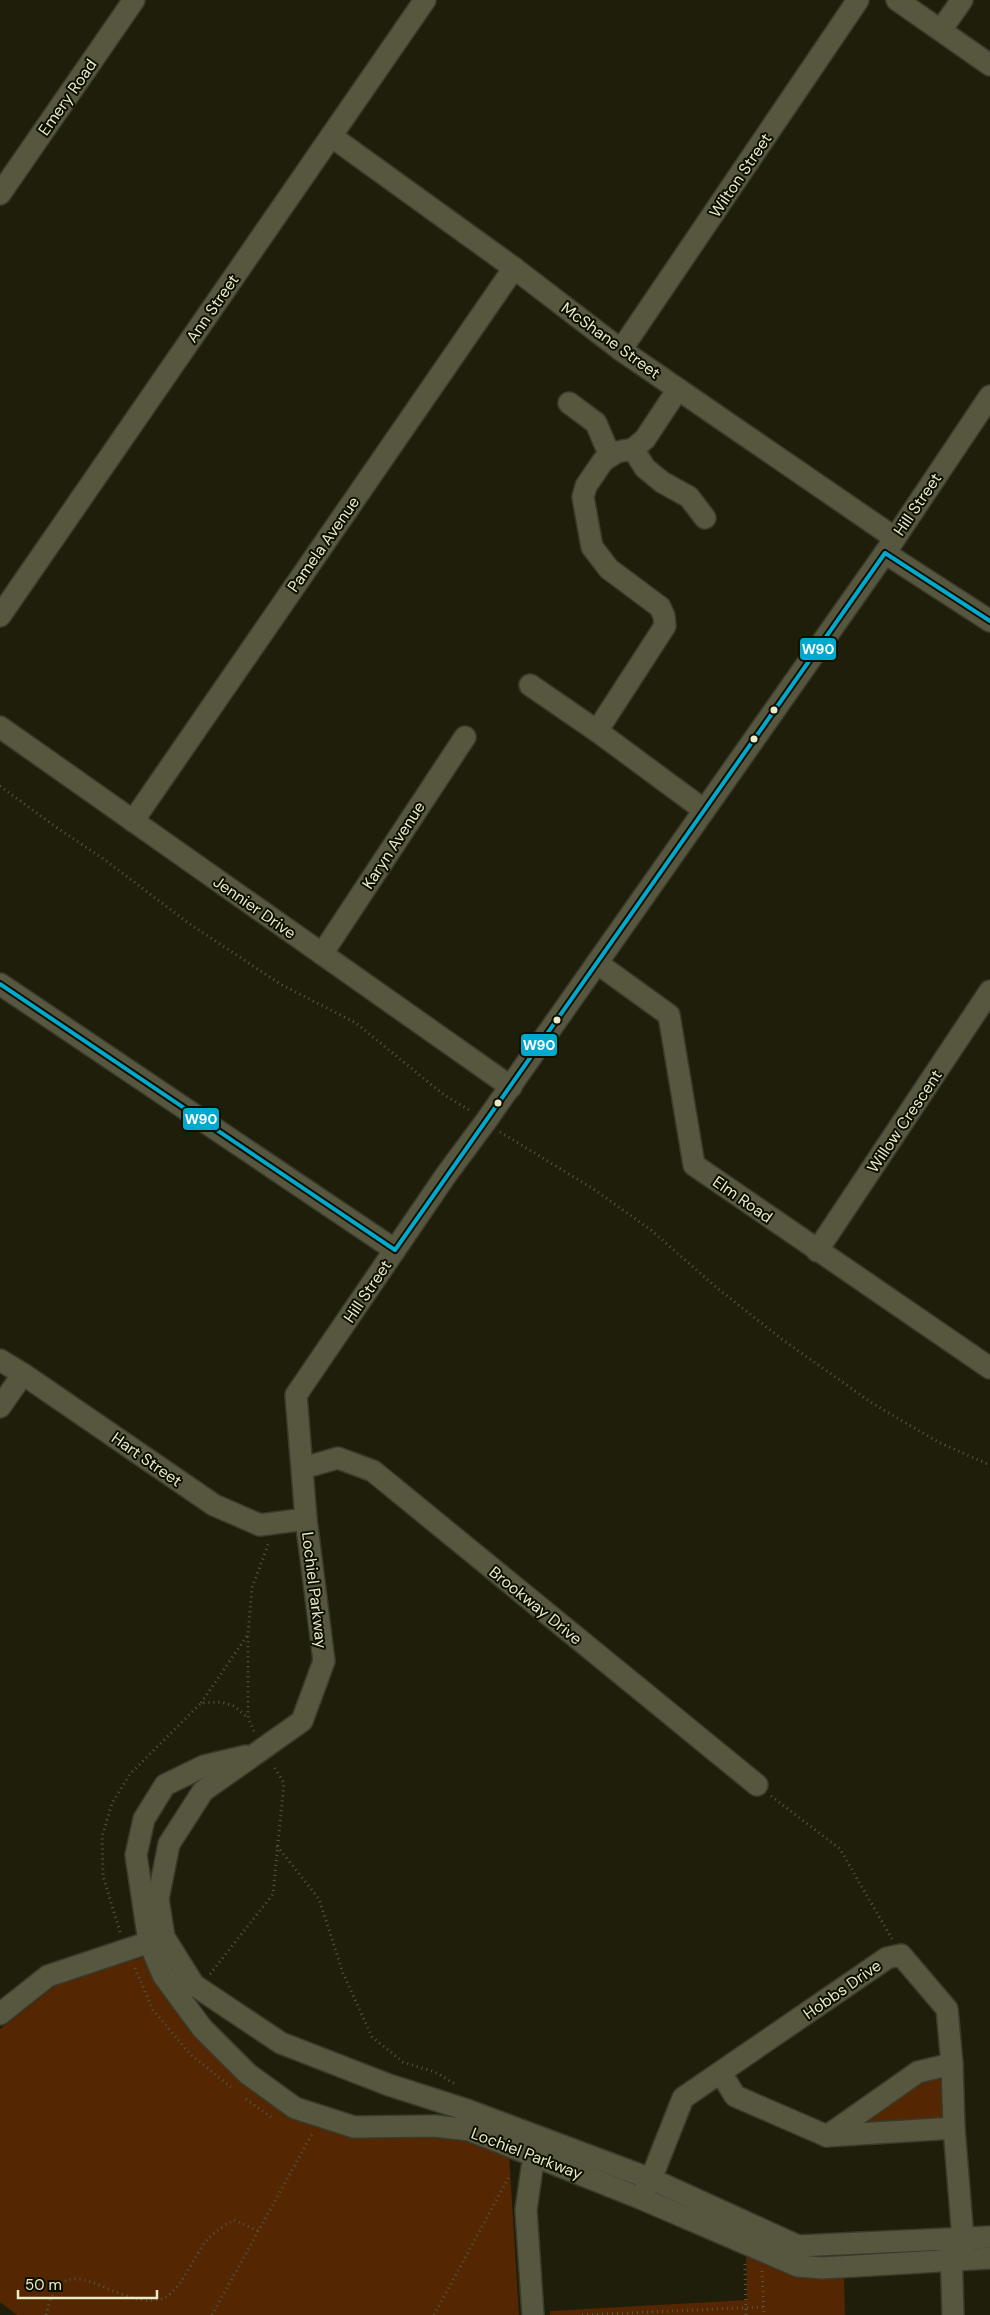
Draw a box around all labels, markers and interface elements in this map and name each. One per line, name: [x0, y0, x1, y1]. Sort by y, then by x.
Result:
street label: Emery Road: [33, 55, 101, 140]
street label: Wilton Street: [705, 129, 776, 221]
street label: Ann Street: [181, 270, 244, 346]
street label: McShane Street: [557, 297, 664, 383]
street label: Hill Street: [889, 469, 946, 540]
street label: Pamela Avenue: [283, 492, 364, 596]
line badge: W90: [799, 637, 837, 661]
text: W90: [802, 640, 834, 658]
unlabelled marker: [769, 705, 779, 715]
unlabelled marker: [749, 734, 759, 744]
street label: Karyn Avenue: [357, 797, 430, 893]
street label: Jennier Drive: [209, 871, 300, 944]
unlabelled marker: [552, 1015, 562, 1025]
line badge: W90: [520, 1033, 558, 1057]
text: W90: [523, 1036, 555, 1054]
street label: Willow Crescent: [862, 1066, 947, 1177]
unlabelled marker: [493, 1098, 503, 1108]
line badge: W90: [182, 1107, 220, 1131]
text: W90: [185, 1110, 217, 1128]
street label: Elm Road: [709, 1171, 777, 1228]
street label: Hill Street: [339, 1256, 396, 1327]
street label: Hart Street: [107, 1427, 186, 1491]
street label: Lochiel Parkway: [297, 1530, 332, 1650]
street label: Brookway Drive: [485, 1561, 586, 1649]
street label: Hobbs Drive: [799, 1955, 885, 2024]
street label: Lochiel Parkway: [468, 2123, 586, 2184]
scale bar: [18, 2268, 156, 2300]
text: 50 m: [25, 2275, 62, 2295]

